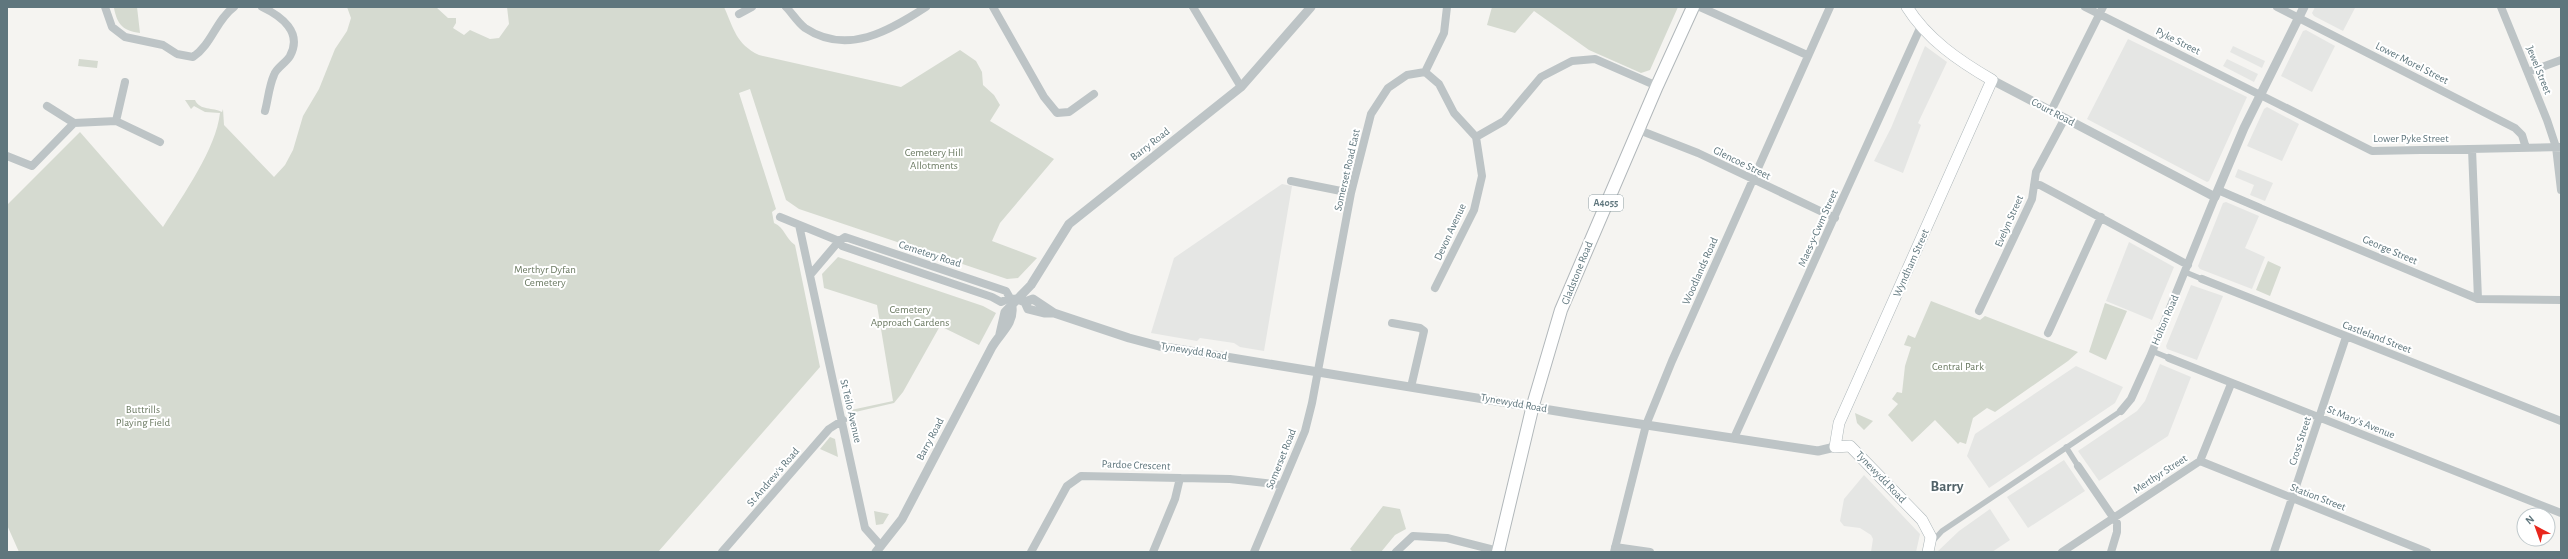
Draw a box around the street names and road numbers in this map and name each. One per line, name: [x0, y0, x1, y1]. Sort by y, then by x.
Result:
street label: Pyke Street: [2154, 26, 2202, 57]
street label: Lower Morel Street: [2374, 40, 2451, 86]
street label: Jewel Street: [2524, 44, 2554, 96]
street label: Court Road: [2030, 96, 2077, 128]
street label: Barry Road: [1128, 125, 1172, 163]
street label: Somerset Road East: [1332, 128, 1362, 212]
street label: Lower Pyke Street: [2373, 133, 2449, 144]
street label: Glencoe Street: [1712, 144, 1773, 182]
street label: Maes-y-Cwm Street: [1796, 187, 1840, 268]
street label: Evelyn Street: [1993, 193, 2025, 249]
road number: A4055: [1589, 195, 1623, 211]
street label: Devon Avenue: [1432, 202, 1468, 262]
street label: Wyndham Street: [1891, 227, 1931, 299]
street label: George Street: [2361, 234, 2419, 267]
street label: Woodlands Road: [1680, 235, 1720, 306]
street label: Cemetery Road: [897, 239, 963, 269]
street label: Gladstone Road: [1559, 240, 1595, 306]
street label: Holton Road: [2149, 293, 2181, 347]
street label: Castleland Street: [2341, 319, 2413, 355]
street label: Tynewydd Road: [1160, 340, 1228, 362]
street label: St Teilo Avenue: [838, 378, 864, 444]
street label: Tynewydd Road: [1480, 392, 1548, 414]
street label: St Mary's Avenue: [2325, 403, 2397, 441]
street label: Cross Street: [2287, 415, 2313, 467]
street label: Barry Road: [914, 416, 946, 462]
street label: Somerset Road: [1264, 427, 1298, 491]
street label: St Andrew's Road: [745, 445, 802, 508]
street label: Tynewydd Road: [1854, 449, 1908, 505]
street label: Merthyr Street: [2131, 452, 2189, 496]
street label: Pardoe Crescent: [1102, 458, 1171, 472]
street label: Station Street: [2289, 481, 2348, 513]

